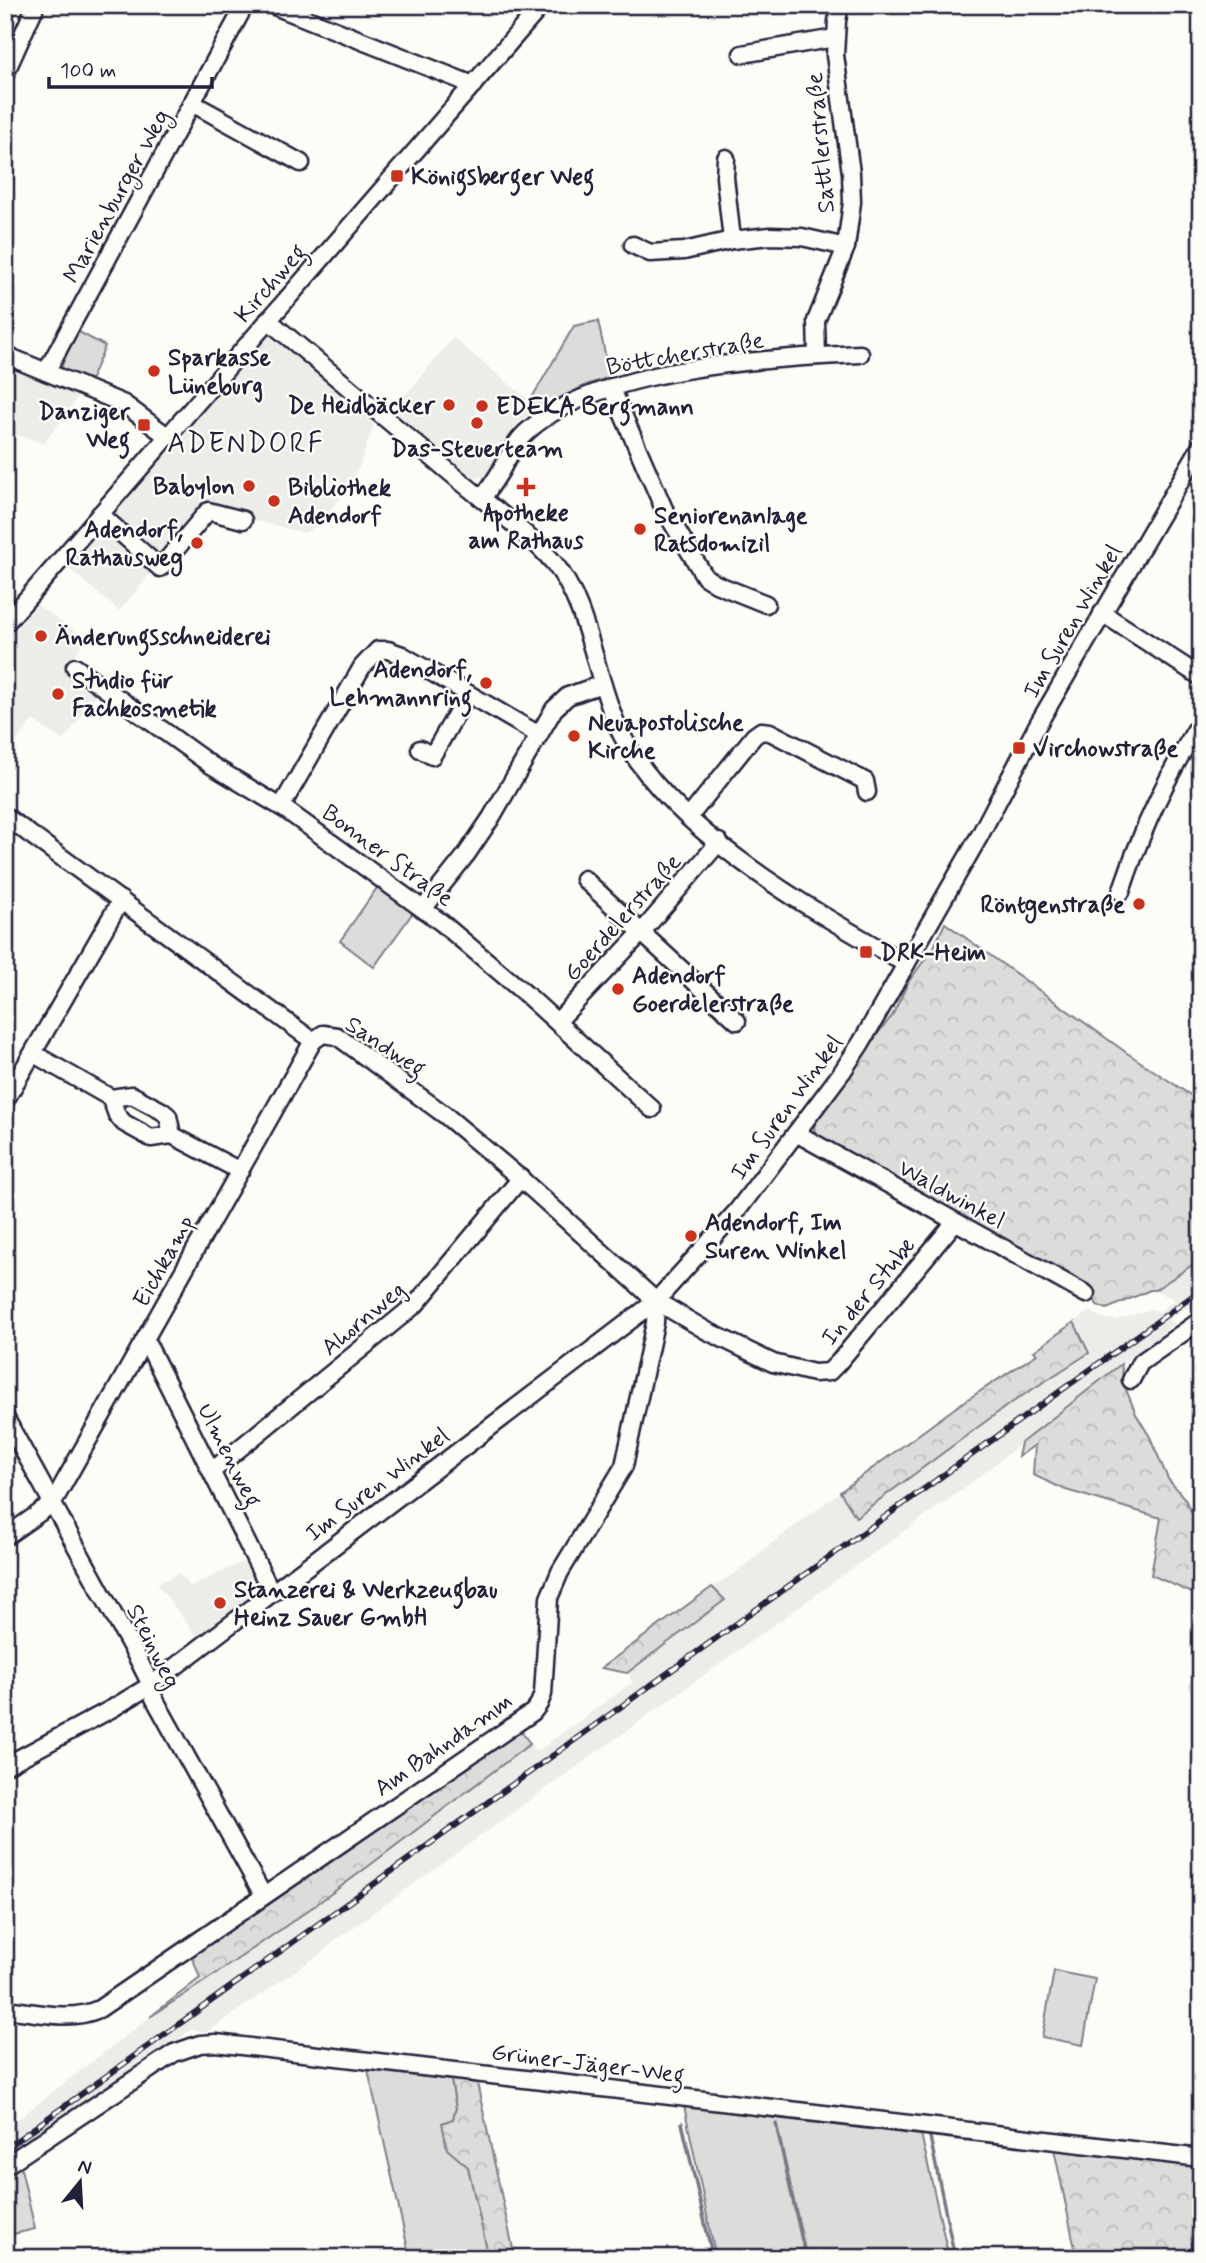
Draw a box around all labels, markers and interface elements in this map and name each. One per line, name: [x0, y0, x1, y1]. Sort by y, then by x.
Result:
scale bar: [49, 46, 212, 90]
text: 100 m: [60, 57, 116, 85]
street label: Sattlerstraße: [800, 71, 843, 214]
street label: Marienburger Weg: [57, 104, 180, 290]
place label: Königsberger Weg: [411, 162, 594, 196]
marker: Königsberger Weg: [389, 168, 405, 184]
street label: Kirchweg: [228, 238, 316, 332]
street label: Böttcherstraße: [604, 325, 767, 384]
place label: Sparkasse Lüneburg: [168, 343, 271, 403]
marker: Sparkasse Lüneburg: [146, 363, 162, 379]
place label: De Heidbäcker: [288, 391, 436, 422]
place label: EDEKA Bergmann: [496, 392, 694, 426]
place label: Danziger Weg: [38, 397, 131, 459]
marker: De Heidbäcker: [441, 397, 457, 413]
marker: EDEKA Bergmann: [474, 398, 490, 414]
marker: Das-Steuerteam: [469, 415, 485, 431]
marker: Danziger Weg: [136, 417, 152, 433]
district label: ADENDORF: [167, 426, 325, 463]
place label: Das-Steuerteam: [391, 434, 563, 465]
place label: Babylon: [153, 472, 235, 503]
place label: Bibliothek Adendorf: [288, 473, 391, 532]
marker: Babylon: [241, 478, 257, 494]
marker: Apotheke am Rathaus: [518, 479, 534, 495]
marker: Bibliothek Adendorf: [266, 493, 282, 509]
place label: Apotheke am Rathaus: [468, 498, 584, 557]
place label: Seniorenanlage Ratsdomizil: [654, 501, 808, 560]
place label: Adendorf, Rathausweg: [65, 515, 184, 577]
marker: Seniorenanlage Ratsdomizil: [632, 521, 648, 537]
marker: Adendorf, Rathausweg: [189, 535, 205, 551]
street label: Im Suren Winkel: [1017, 539, 1130, 704]
place label: Änderungsschneiderei: [55, 622, 271, 656]
marker: Änderungsschneiderei: [33, 628, 49, 644]
place label: Adendorf, Lehmannring: [330, 655, 473, 717]
place label: Studio für Fachkosmetik: [72, 666, 217, 725]
marker: Adendorf, Lehmannring: [478, 675, 494, 691]
marker: Studio für Fachkosmetik: [50, 686, 66, 702]
place label: Neuapostolische Kirche: [588, 708, 744, 767]
marker: Neuapostolische Kirche: [566, 728, 582, 744]
place label: Virchowstraße: [1033, 734, 1179, 765]
marker: Virchowstraße: [1011, 740, 1027, 756]
street label: Bonner Straße: [315, 798, 459, 915]
street label: Goerdelerstraße: [557, 847, 689, 989]
place label: Röntgenstraße: [981, 890, 1125, 924]
marker: Röntgenstraße: [1131, 896, 1147, 912]
place label: DRK-Heim: [880, 938, 986, 969]
marker: DRK-Heim: [858, 944, 874, 960]
place label: Adendorf Goerdelerstraße: [632, 961, 794, 1020]
marker: Adendorf Goerdelerstraße: [610, 981, 626, 997]
street label: Sandweg: [337, 1010, 431, 1087]
street label: Im Suren Winkel: [724, 1029, 851, 1187]
street label: Waldwinkel: [892, 1153, 1010, 1237]
place label: Adendorf, Im Suren Winkel: [705, 1208, 846, 1267]
street label: Eichkamp: [126, 1210, 202, 1313]
marker: Adendorf, Im Suren Winkel: [683, 1228, 699, 1244]
street label: In der Stube: [815, 1231, 923, 1352]
street label: Ahornweg: [315, 1275, 413, 1363]
street label: Ulmenweg: [186, 1398, 268, 1515]
street label: Im Suren Winkel: [300, 1421, 456, 1550]
place label: Stanzerei & Werkzeugbau Heinz Sauer GmbH: [234, 1575, 498, 1634]
marker: Stanzerei & Werkzeugbau Heinz Sauer GmbH: [212, 1595, 228, 1611]
street label: Steinweg: [116, 1599, 187, 1695]
street label: Am Bahndamm: [369, 1686, 519, 1804]
street label: Grüner-Jäger-Weg: [489, 2037, 686, 2095]
north arrow: [46, 2148, 116, 2218]
text: N: [75, 2153, 95, 2181]

